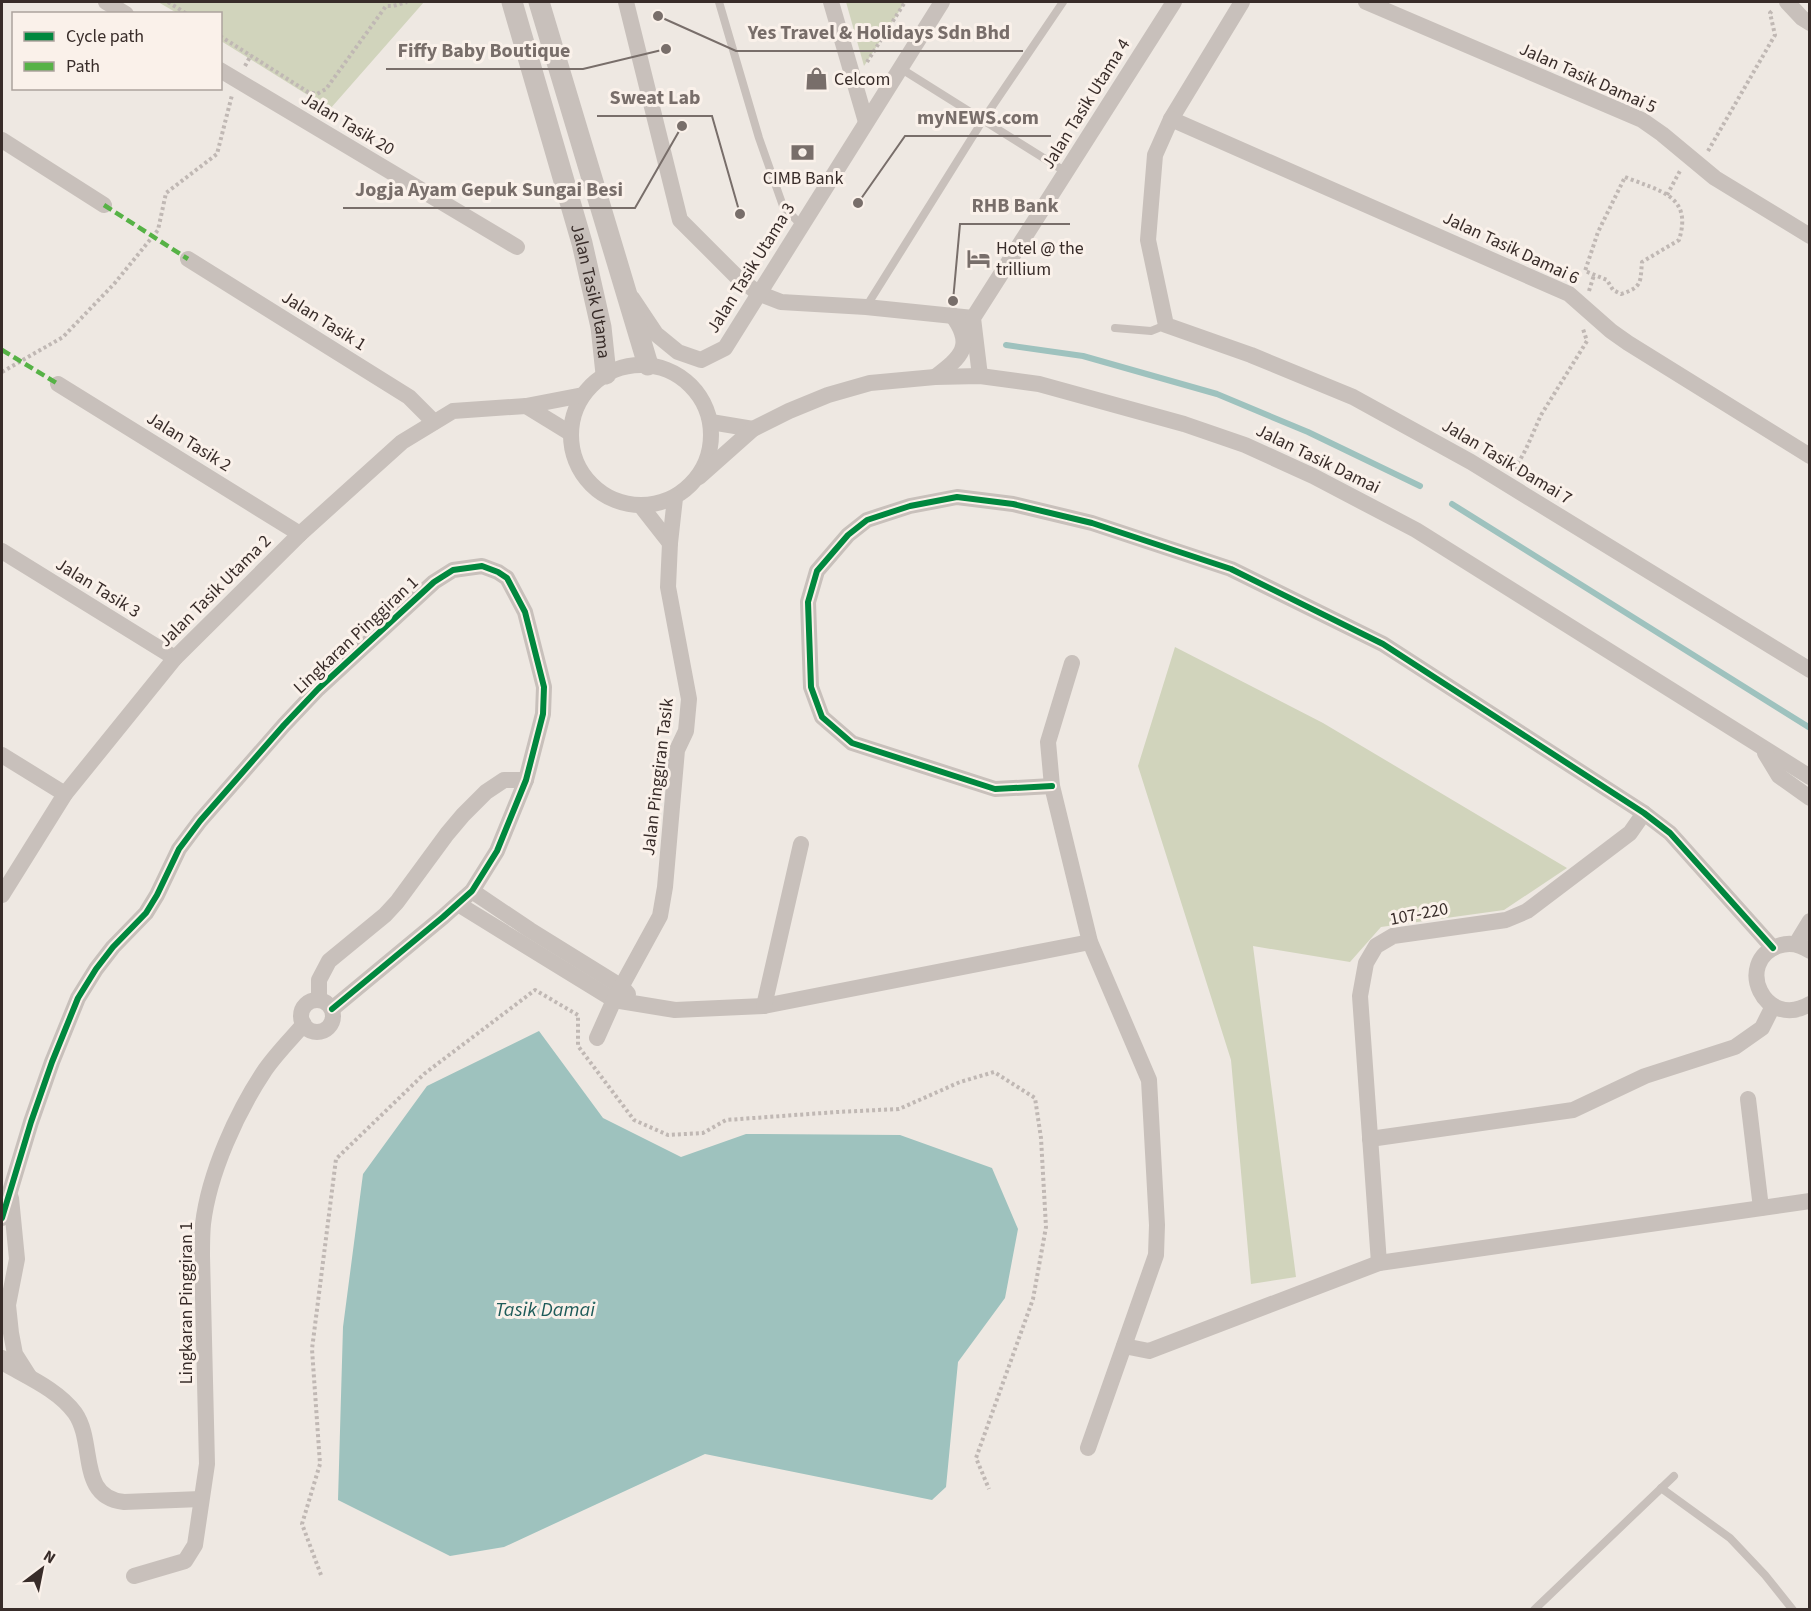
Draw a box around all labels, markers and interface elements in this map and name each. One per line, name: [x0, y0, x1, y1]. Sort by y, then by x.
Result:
legend: [12, 12, 222, 90]
callout: Yes Travel & Holidays Sdn Bhd: [736, 13, 1023, 51]
text: Yes Travel & Holidays Sdn Bhd: [747, 19, 1010, 47]
text: Cycle path: [66, 24, 144, 49]
callout: Fiffy Baby Boutique: [386, 31, 583, 69]
street label: Jalan Tasik Utama 4: [1036, 34, 1136, 174]
text: Fiffy Baby Boutique: [398, 37, 570, 65]
street label: Jalan Tasik Damai 5: [1515, 37, 1661, 119]
text: Path: [66, 54, 100, 79]
shop icon: Celcom: [803, 66, 829, 92]
place label: Celcom: [834, 67, 890, 92]
callout: Sweat Lab: [597, 78, 712, 116]
text: Sweat Lab: [610, 84, 700, 112]
street label: Jalan Tasik 20: [297, 86, 399, 162]
callout: myNEWS.com: [905, 98, 1051, 136]
text: myNEWS.com: [917, 104, 1039, 132]
bank icon: CIMB Bank: [790, 139, 816, 165]
place label: CIMB Bank: [763, 166, 843, 191]
callout: Jogja Ayam Gepuk Sungai Besi: [343, 170, 635, 208]
text: Jogja Ayam Gepuk Sungai Besi: [355, 176, 623, 204]
callout: RHB Bank: [960, 186, 1070, 224]
text: RHB Bank: [972, 192, 1058, 220]
street label: Jalan Tasik Utama 3: [701, 198, 801, 338]
street label: Jalan Tasik Damai 6: [1439, 205, 1583, 291]
street label: Jalan Tasik Utama: [565, 221, 617, 360]
place label: Hotel @ the trillium: [996, 236, 1084, 282]
hotel icon: Hotel @ the trillium: [965, 245, 991, 271]
street label: Jalan Tasik 1: [277, 285, 371, 357]
street label: Jalan Tasik 2: [142, 406, 236, 478]
street label: Jalan Tasik Damai 7: [1437, 413, 1577, 511]
street label: Jalan Tasik Damai: [1252, 418, 1384, 500]
street label: Jalan Tasik Utama 2: [153, 529, 277, 653]
street label: Jalan Tasik 3: [51, 552, 145, 624]
street label: Lingkaran Pinggiran 1: [288, 570, 424, 700]
street label: Jalan Pinggiran Tasik: [636, 697, 680, 857]
street label: 107-220: [1388, 896, 1451, 932]
street label: Lingkaran Pinggiran 1: [174, 1222, 199, 1384]
water label: Tasik Damai: [495, 1296, 595, 1324]
north arrow: [12, 1539, 72, 1599]
text: N: [39, 1545, 60, 1569]

